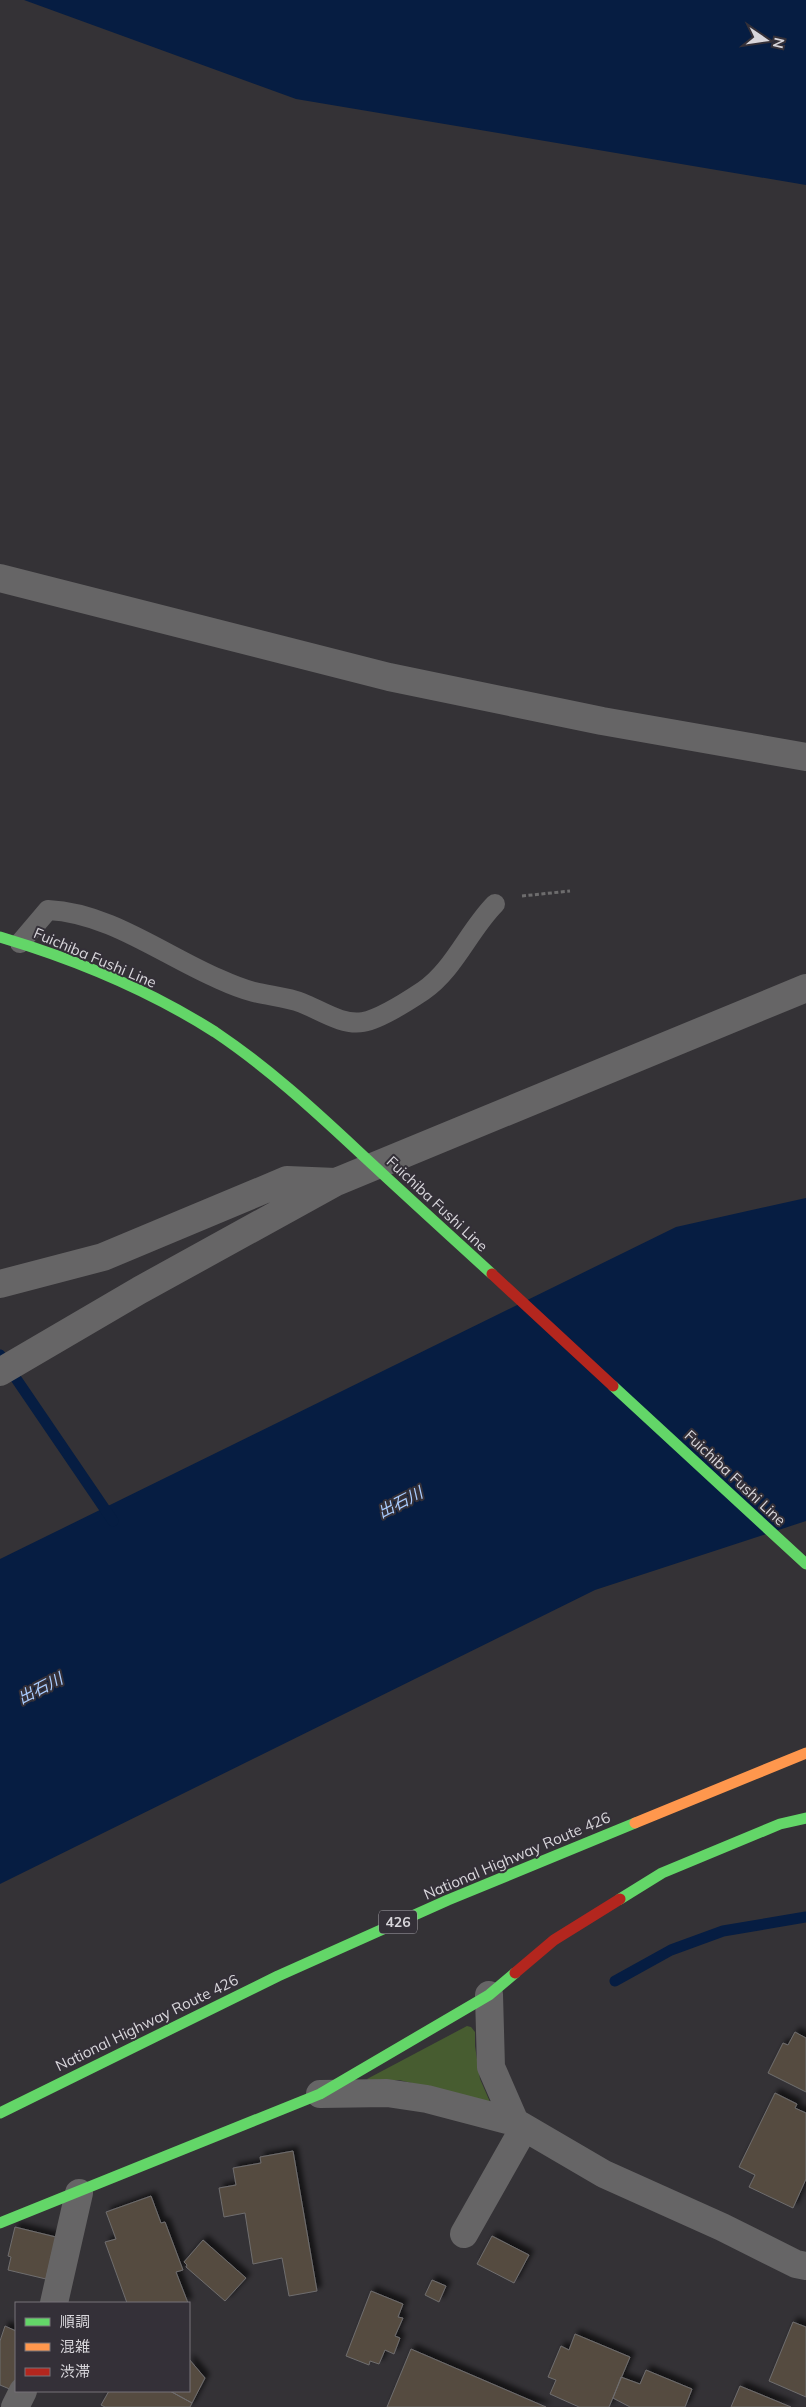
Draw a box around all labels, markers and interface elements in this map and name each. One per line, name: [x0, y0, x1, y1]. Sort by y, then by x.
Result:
north arrow: [741, 15, 791, 65]
text: N: [769, 36, 789, 50]
street label: Fuichiba Fushi Line: [31, 923, 159, 992]
street label: Fuichiba Fushi Line: [383, 1152, 492, 1255]
street label: Fuichiba Fushi Line: [681, 1426, 790, 1529]
water label: 出石川: [374, 1481, 428, 1522]
water label: 出石川: [14, 1667, 68, 1708]
street label: National Highway Route 426: [421, 1808, 613, 1904]
road number: 426: [379, 1910, 417, 1934]
street label: National Highway Route 426: [52, 1970, 241, 2075]
legend: [15, 2302, 190, 2392]
text: 順調: [60, 2312, 90, 2331]
text: 混雑: [60, 2337, 90, 2356]
text: 渋滞: [60, 2362, 90, 2381]

